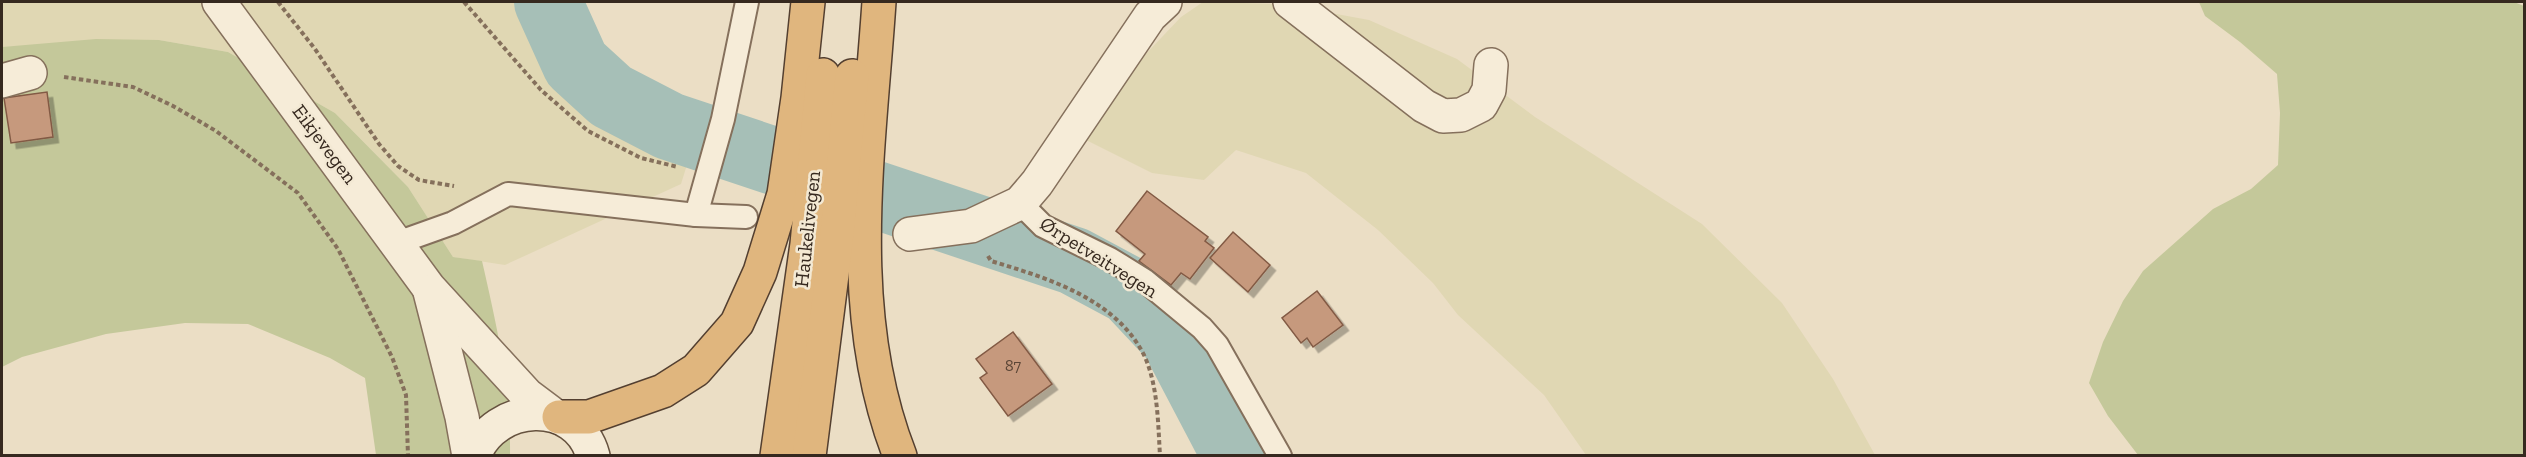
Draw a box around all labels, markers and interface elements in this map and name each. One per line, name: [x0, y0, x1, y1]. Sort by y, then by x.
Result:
street label: Eikjevegen: [287, 100, 363, 189]
street label: Haukelivegen: [789, 169, 825, 288]
street label: Ørpetveitvegen: [1036, 211, 1163, 303]
house number: 87: [1005, 356, 1022, 375]

